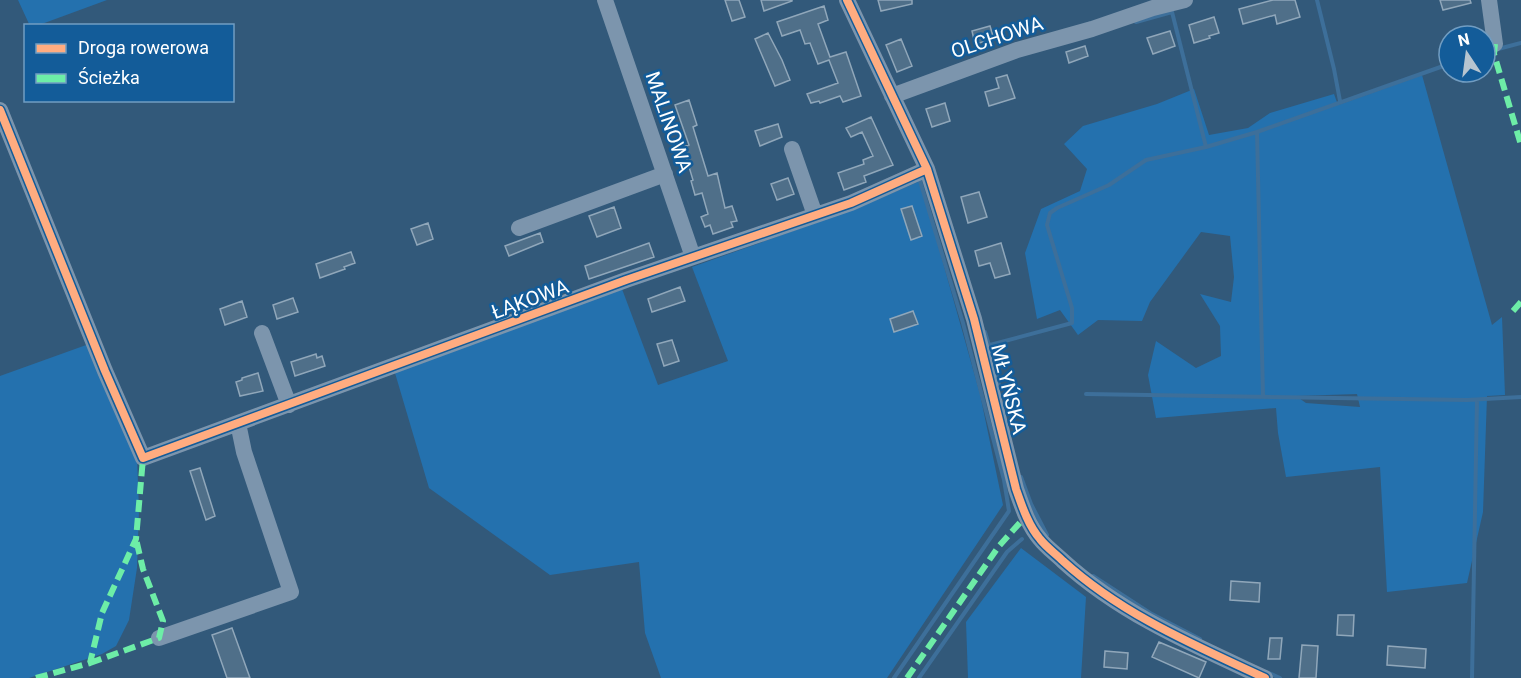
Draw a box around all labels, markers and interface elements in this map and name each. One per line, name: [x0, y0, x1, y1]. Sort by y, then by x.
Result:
street label: OLCHOWA: [948, 11, 1046, 63]
legend: [24, 24, 234, 102]
north arrow: [1437, 24, 1497, 84]
text: N: [1456, 29, 1471, 50]
text: Droga rowerowa: [78, 37, 209, 58]
text: Ścieżka: [78, 67, 140, 88]
street label: MALINOWA: [641, 68, 697, 176]
street label: ŁĄKOWA: [488, 274, 572, 324]
street label: MŁYŃSKA: [986, 341, 1032, 437]

